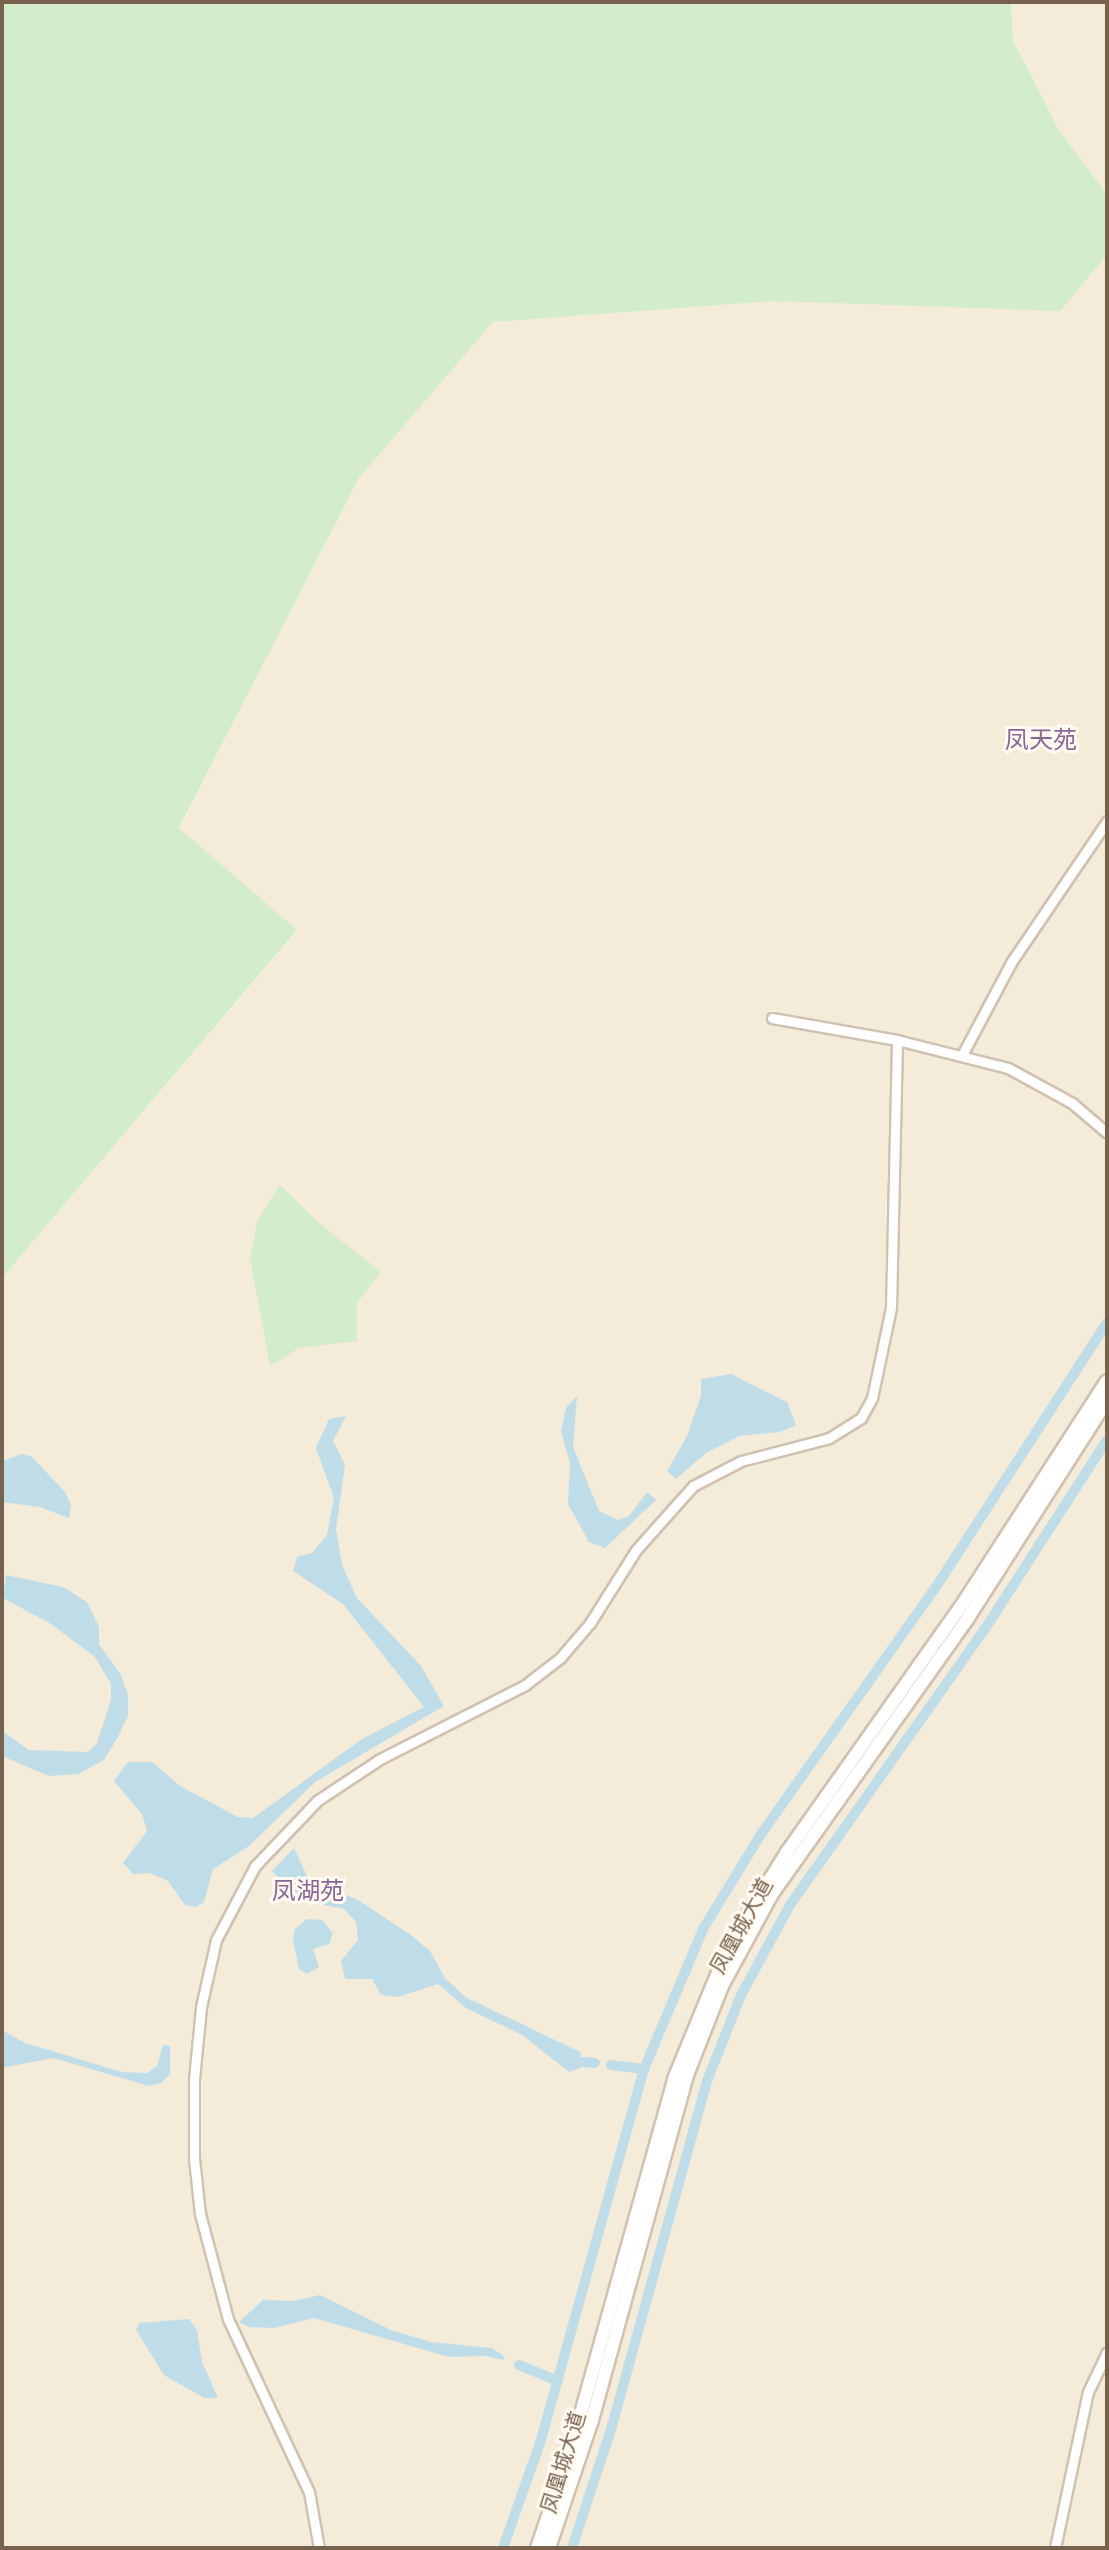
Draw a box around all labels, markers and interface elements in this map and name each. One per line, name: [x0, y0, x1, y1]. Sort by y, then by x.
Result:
district label: 凤天苑: [1005, 729, 1077, 757]
street label: 凤凰城大道: [707, 1875, 779, 1979]
district label: 凤湖苑: [272, 1880, 344, 1908]
street label: 凤凰城大道: [538, 2409, 592, 2517]

